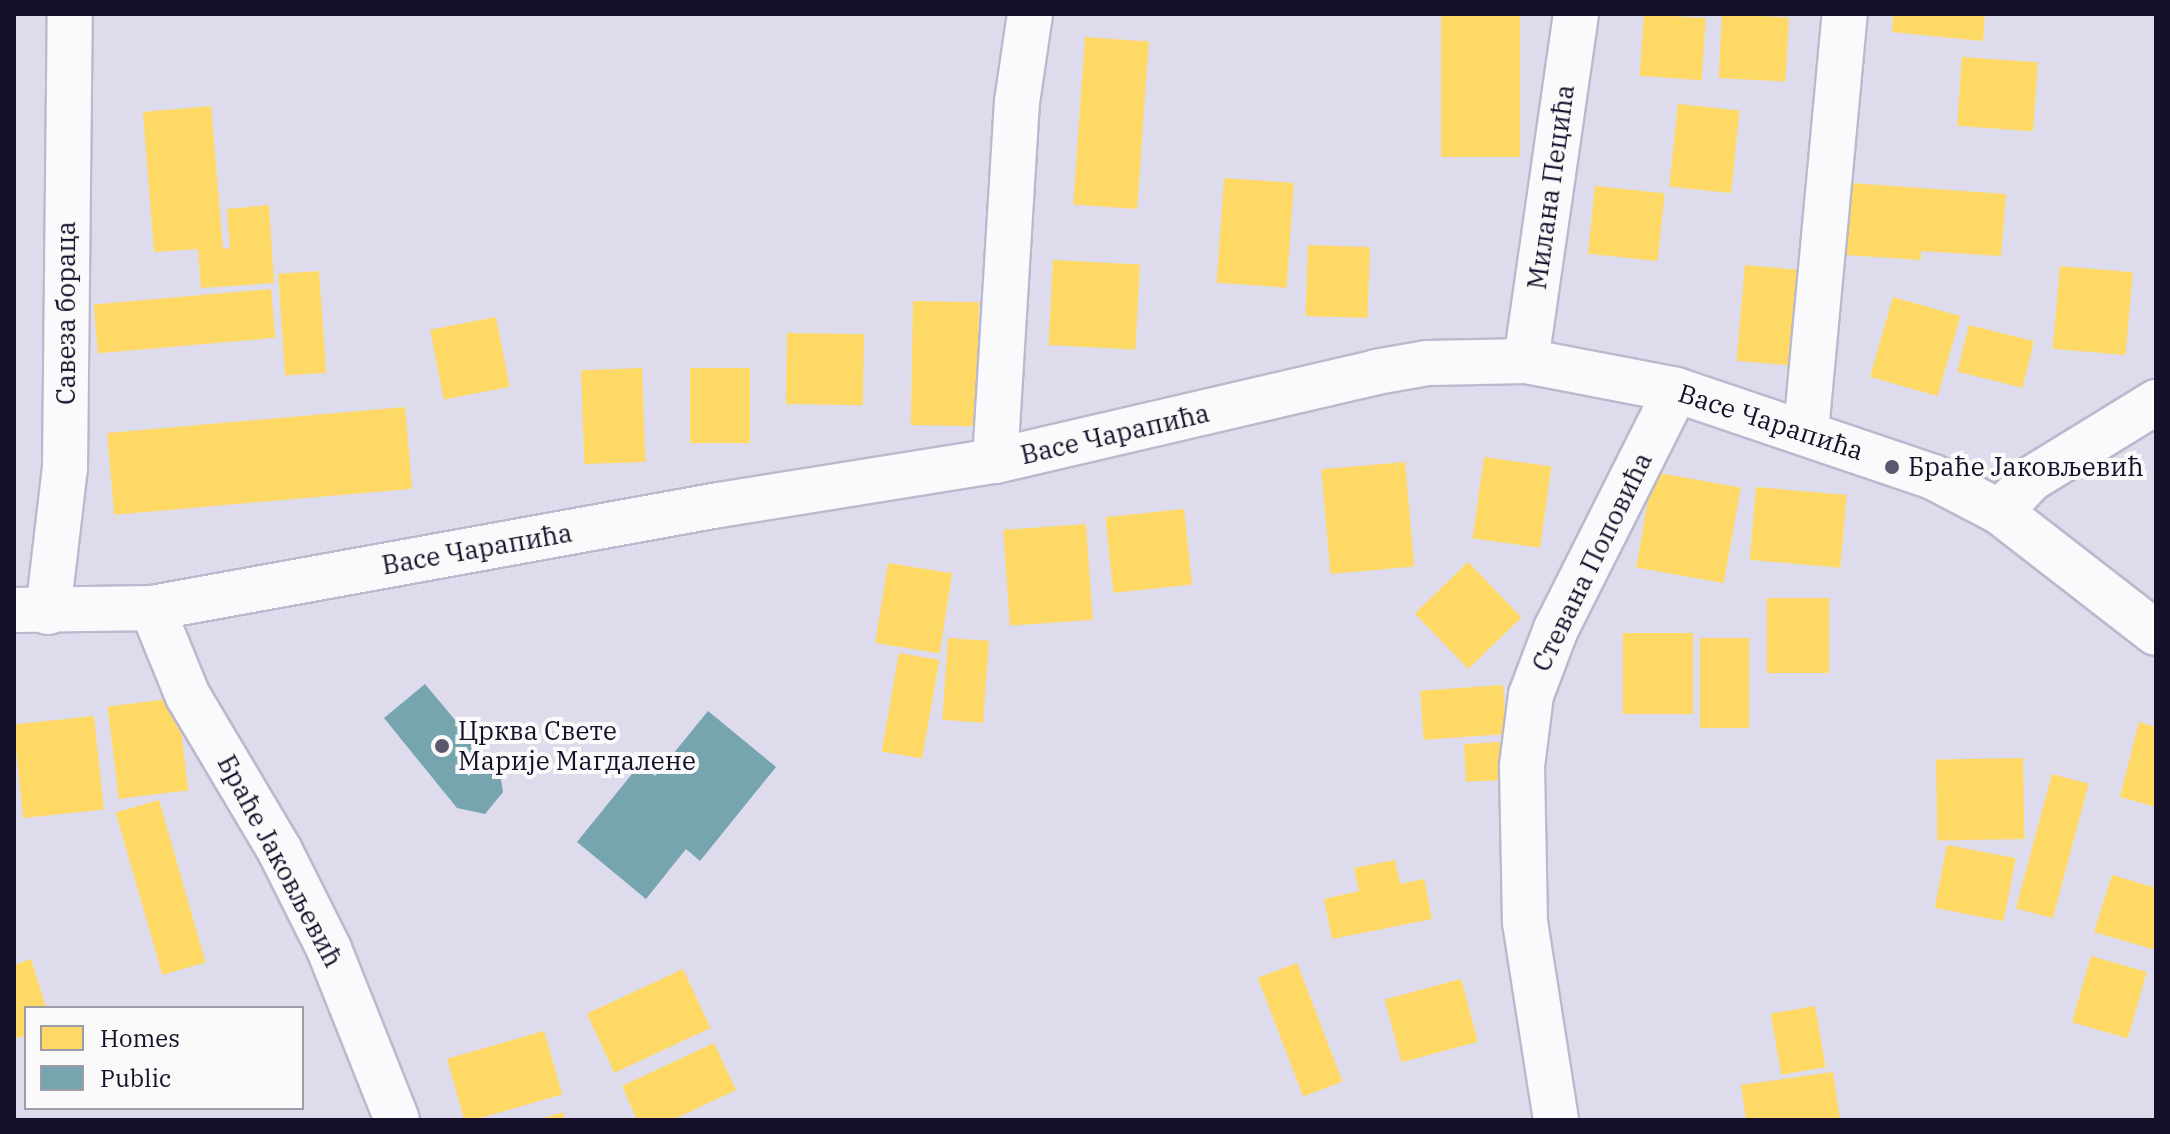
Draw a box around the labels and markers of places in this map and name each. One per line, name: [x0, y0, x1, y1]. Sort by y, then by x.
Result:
place label: Браће Јаковљевић: [1908, 451, 2144, 483]
marker: Браће Јаковљевић: [1883, 458, 1901, 476]
place label: Црква Свете Марије Магдалене: [458, 715, 696, 776]
marker: Црква Свете Марије Магдалене: [433, 737, 451, 755]

